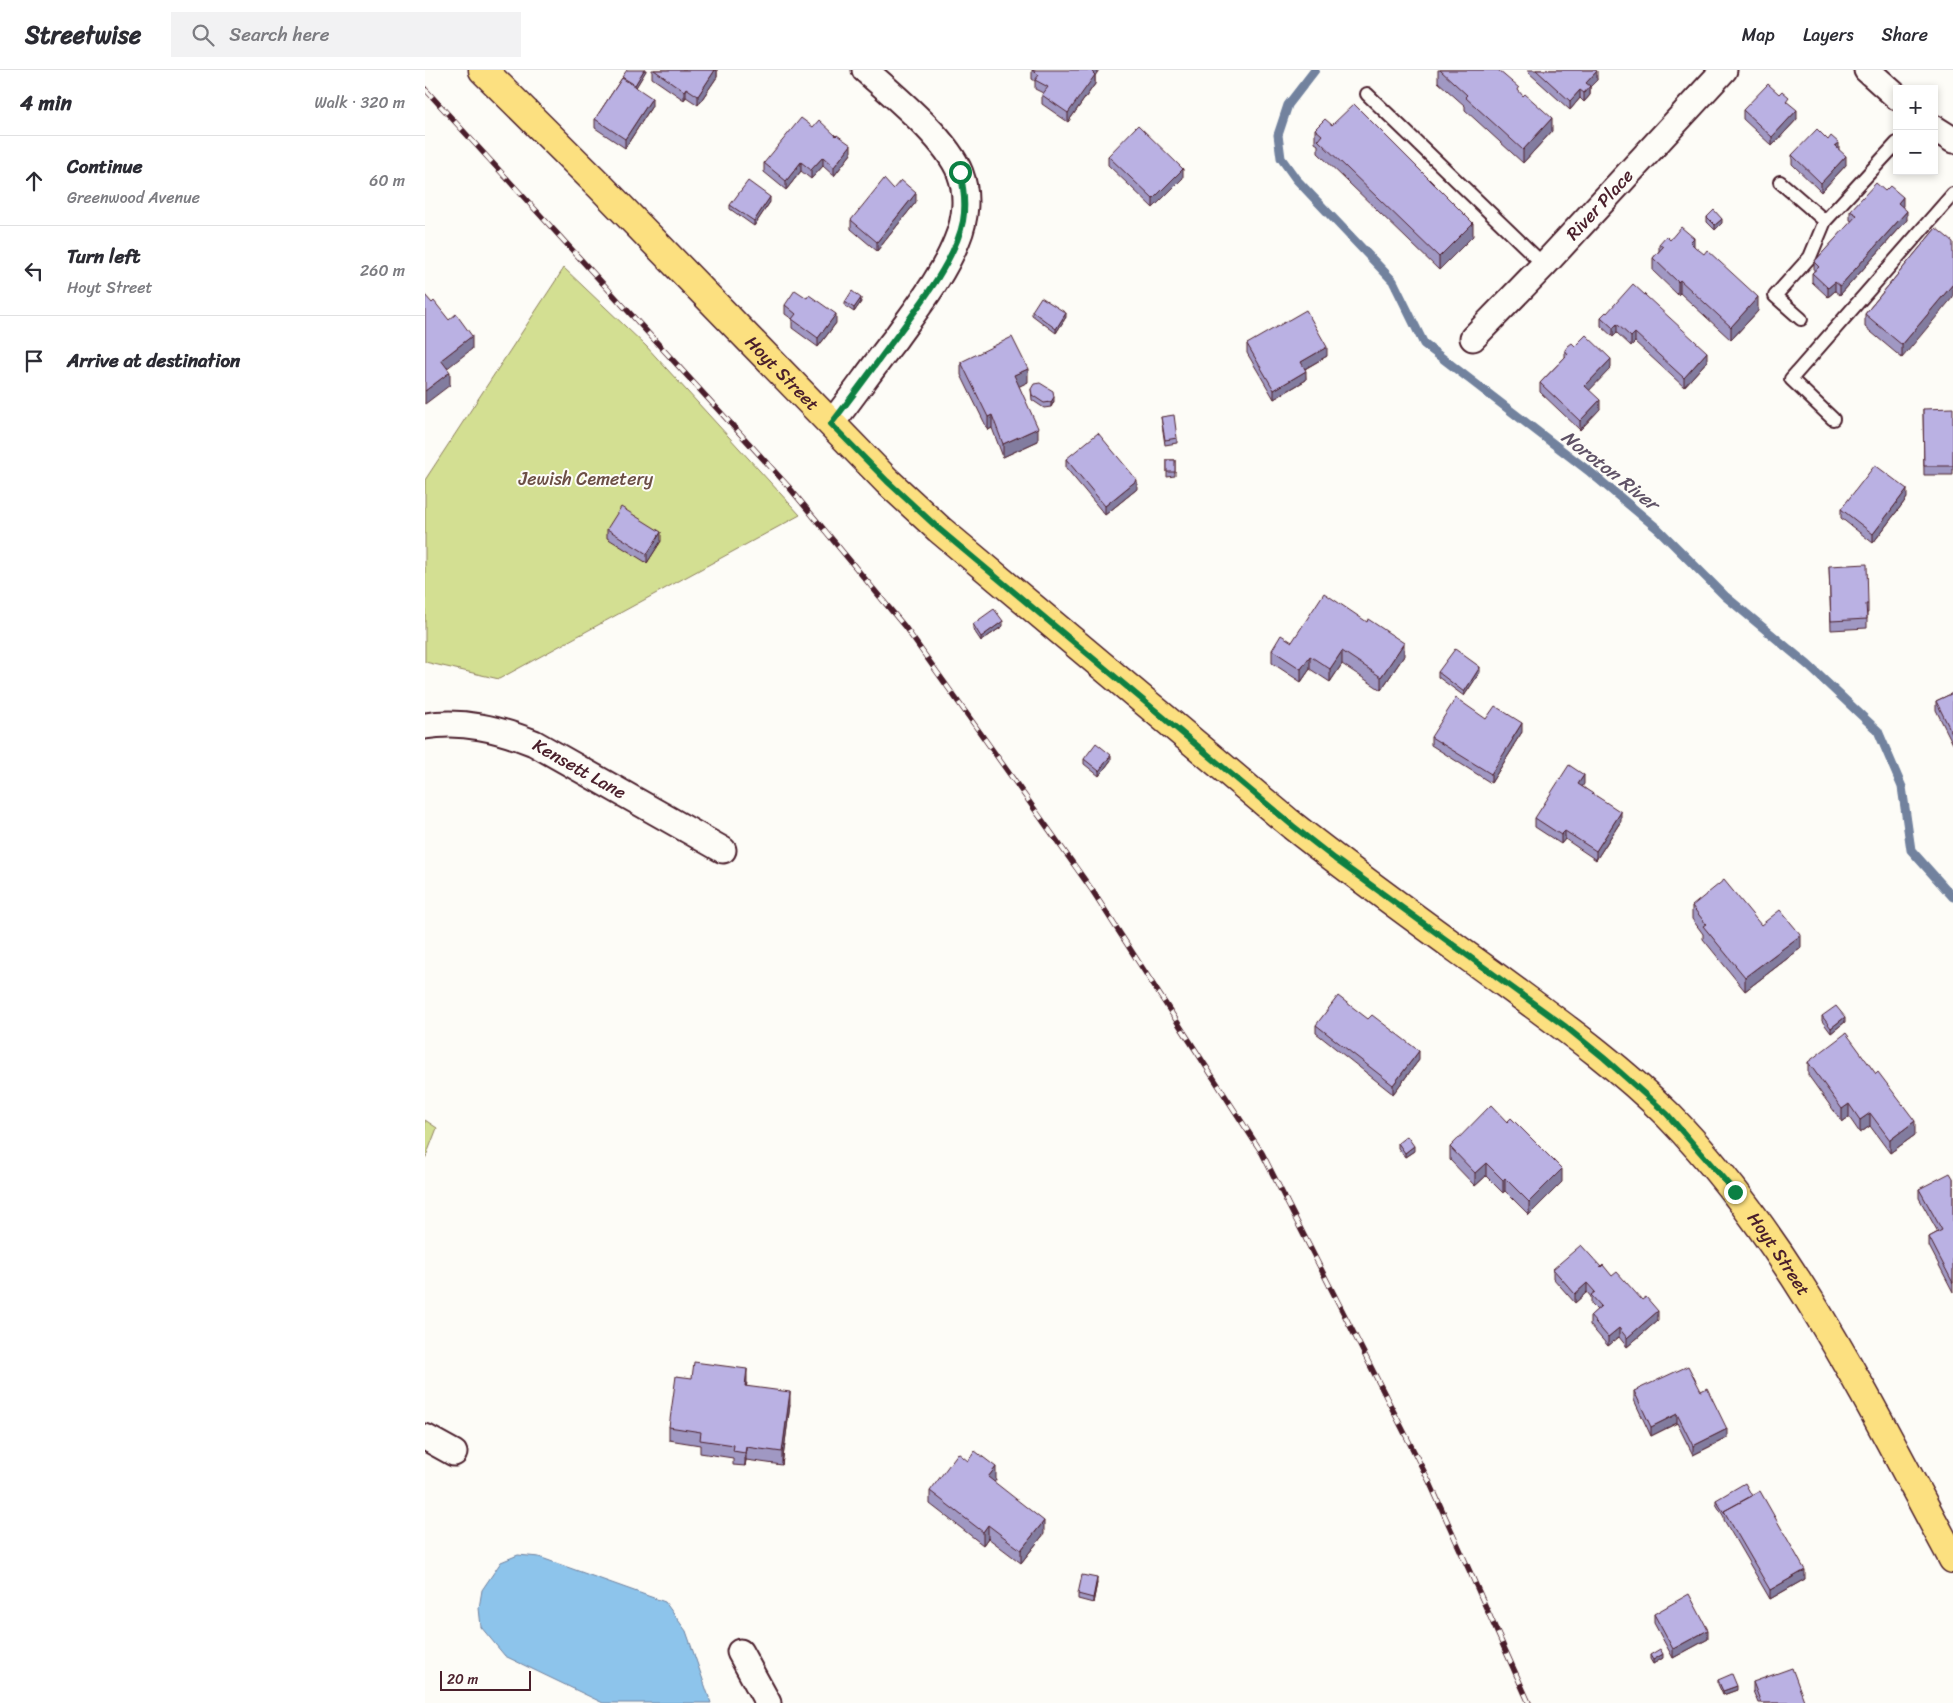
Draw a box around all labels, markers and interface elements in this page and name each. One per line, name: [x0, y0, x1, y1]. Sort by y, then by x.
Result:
search box: [171, 12, 521, 57]
text: Streetwise: [25, 14, 141, 56]
text: Search here: [229, 18, 329, 51]
text: Map: [1742, 19, 1775, 51]
text: Layers: [1803, 19, 1854, 51]
text: Share: [1882, 19, 1928, 51]
icon: search: [189, 21, 217, 49]
text: 4 min: [20, 84, 72, 122]
map controls: [1893, 85, 1938, 175]
button: +: [1893, 85, 1938, 130]
text: Walk · 320 m: [314, 88, 405, 117]
button: −: [1893, 130, 1938, 175]
text: Continue: [67, 150, 143, 183]
route start: [949, 161, 972, 184]
street label: River Place: [1558, 161, 1642, 248]
text: 60 m: [369, 166, 405, 195]
icon: ahead: [20, 167, 48, 195]
text: Greenwood Avenue: [67, 183, 200, 212]
text: Turn left: [67, 240, 140, 273]
text: 260 m: [360, 256, 405, 285]
icon: left: [20, 257, 48, 285]
text: Hoyt Street: [67, 273, 152, 302]
street label: Hoyt Street: [737, 328, 827, 419]
text: Arrive at destination: [67, 344, 240, 377]
icon: arrive: [20, 347, 48, 375]
water label: Noroton River: [1554, 421, 1669, 521]
park label: Jewish Cemetery: [518, 463, 654, 495]
street label: Kensett Lane: [527, 729, 632, 808]
route end: [1724, 1181, 1747, 1204]
street label: Hoyt Street: [1739, 1205, 1819, 1303]
text: 20 m: [447, 1667, 478, 1692]
scale bar: [440, 1668, 531, 1691]

